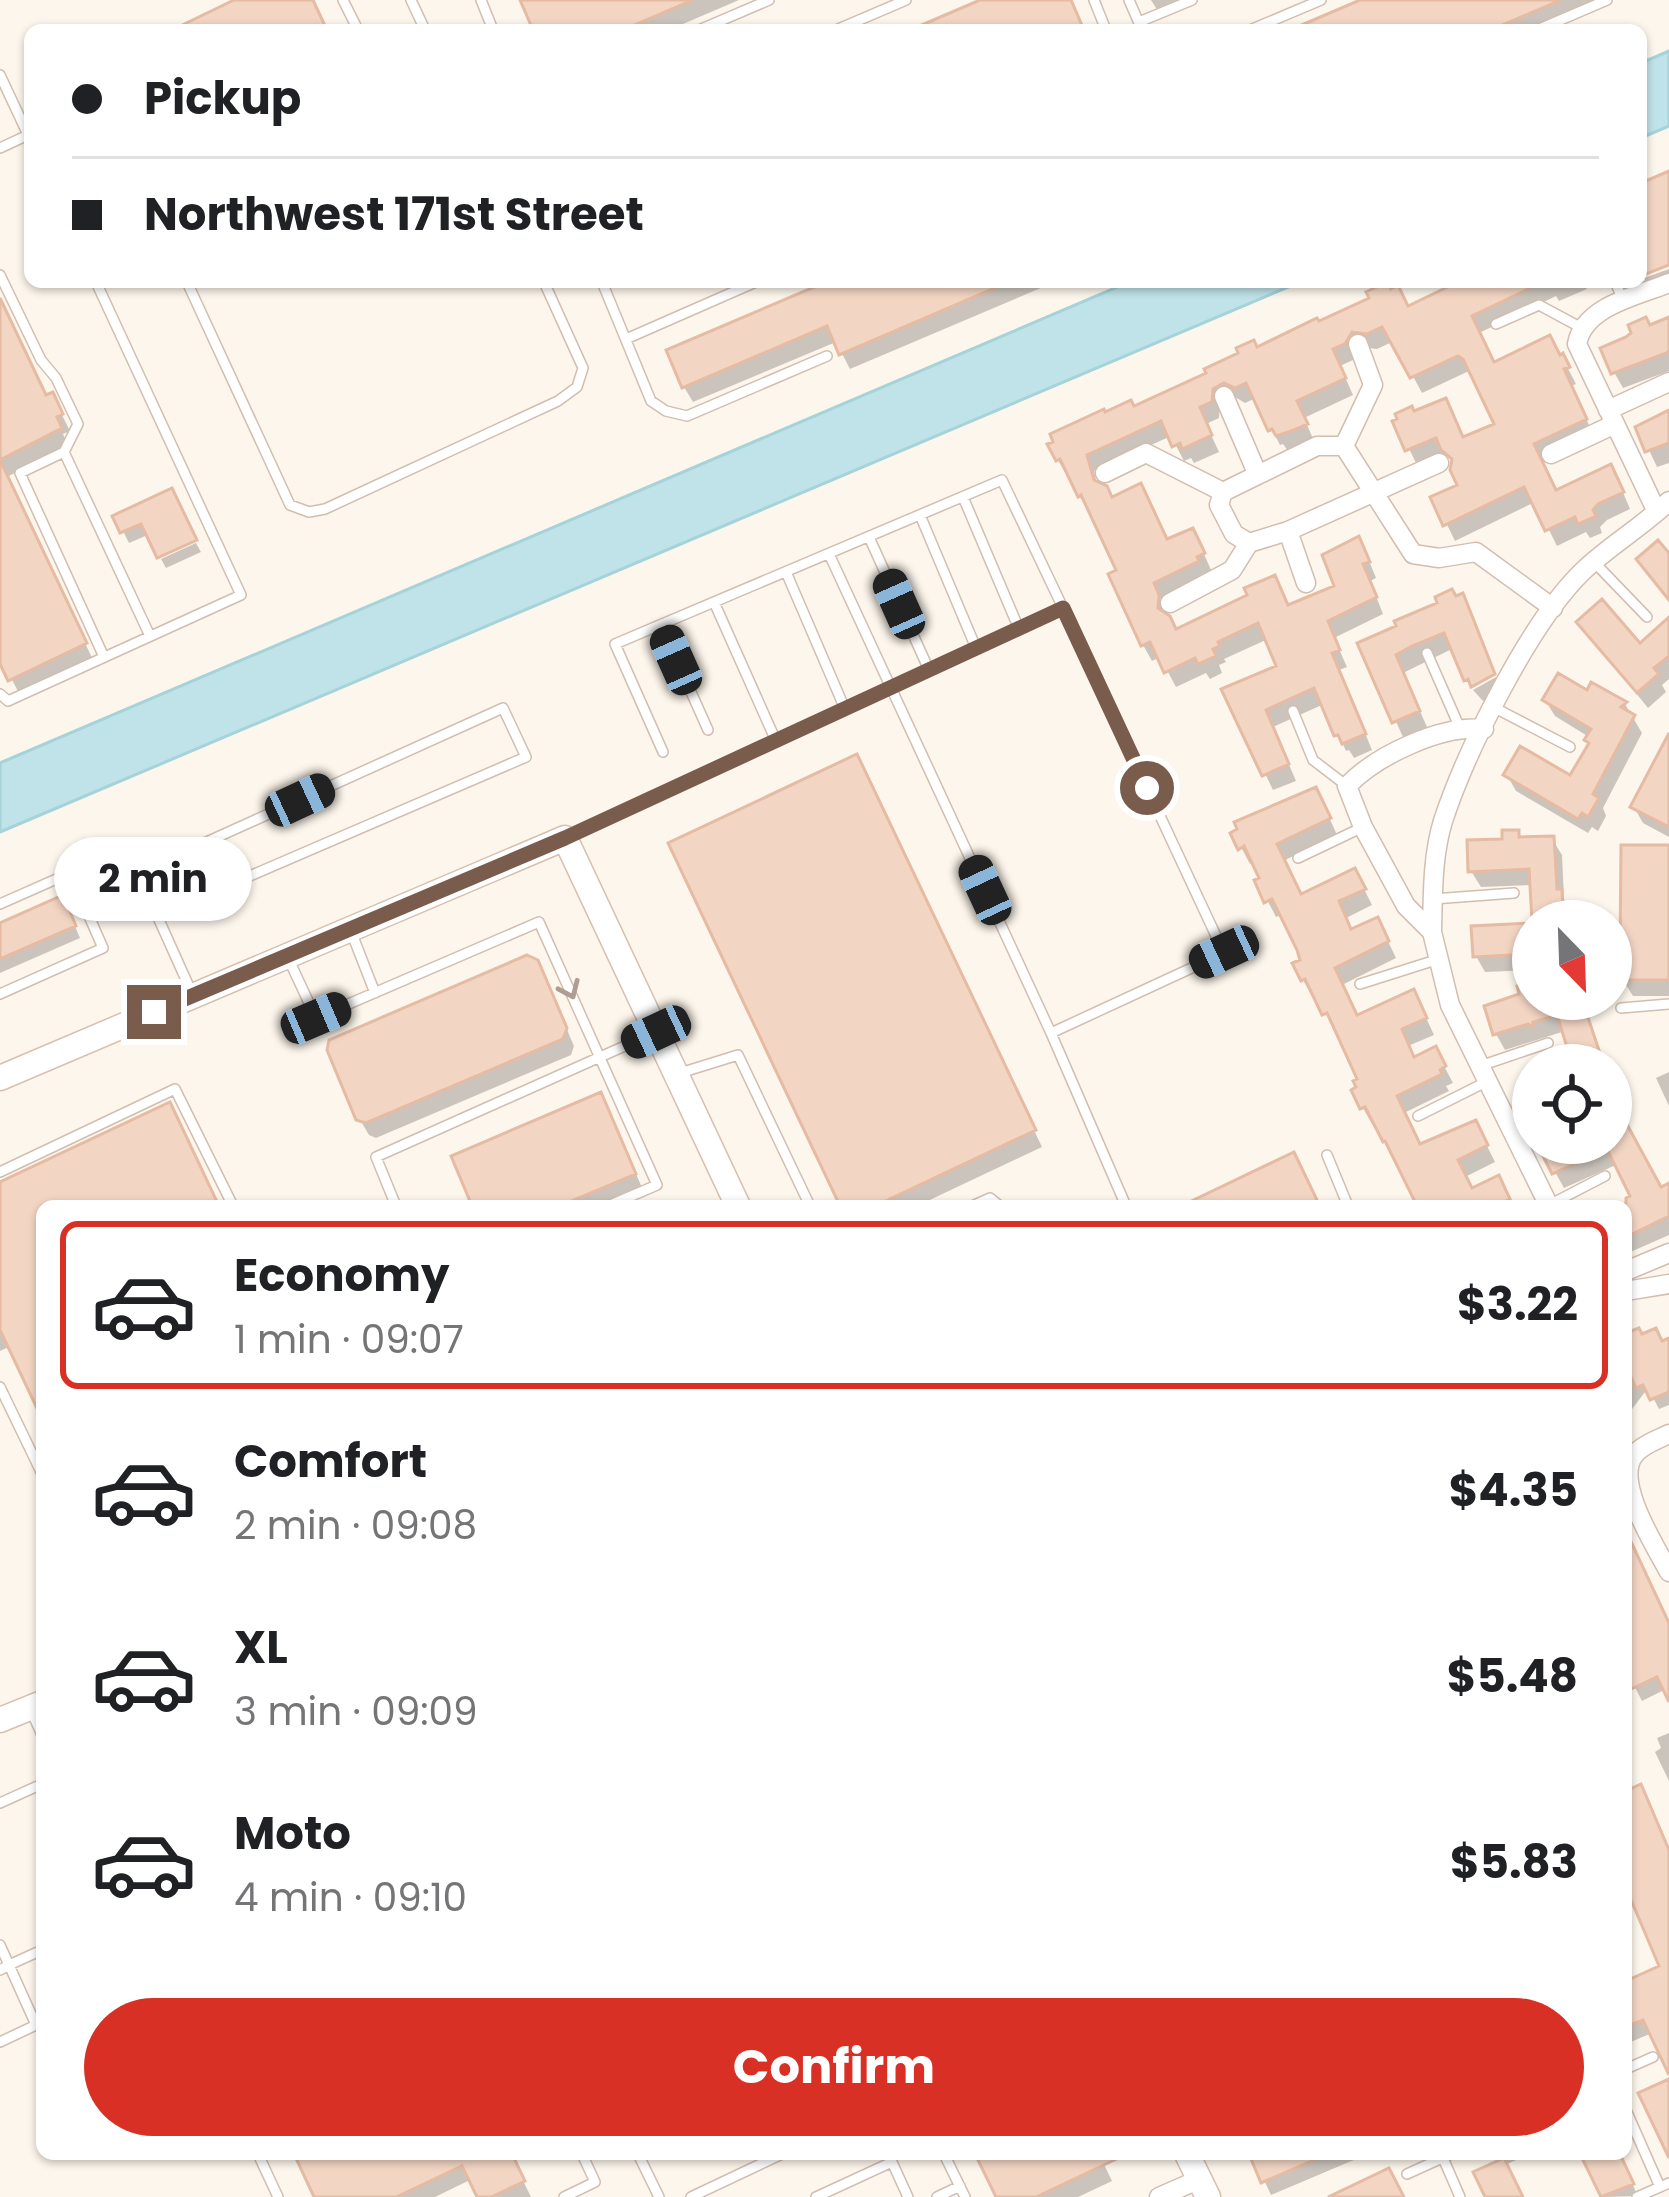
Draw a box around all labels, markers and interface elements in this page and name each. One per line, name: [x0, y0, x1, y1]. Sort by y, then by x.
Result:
text: Pickup: [144, 67, 301, 130]
text: Northwest 171st Street: [144, 183, 644, 246]
car: [868, 564, 930, 644]
car: [645, 620, 707, 700]
route start: [1120, 761, 1174, 815]
car: [260, 768, 340, 832]
callout: 2 min: [55, 838, 253, 922]
car: [953, 850, 1017, 930]
text: 2 min: [98, 851, 208, 906]
north arrow: [1512, 900, 1632, 1020]
map controls: [1512, 900, 1632, 1164]
car: [1184, 920, 1264, 984]
one-way arrow: [555, 978, 579, 999]
route end: [127, 985, 181, 1039]
car: [276, 987, 356, 1049]
car: [616, 1000, 696, 1064]
button: locate: [1512, 1044, 1632, 1164]
text: Economy: [234, 1244, 449, 1307]
icon: car: [90, 1251, 198, 1359]
text: $3.22: [1457, 1273, 1578, 1336]
text: 1 min · 09:07: [234, 1312, 464, 1367]
text: Comfort: [234, 1430, 427, 1493]
icon: car: [90, 1437, 198, 1545]
text: $4.35: [1449, 1459, 1578, 1522]
text: 2 min · 09:08: [234, 1498, 477, 1553]
text: XL: [234, 1616, 288, 1679]
icon: car: [90, 1623, 198, 1731]
text: $5.48: [1447, 1645, 1578, 1708]
text: 3 min · 09:09: [234, 1684, 478, 1739]
text: Moto: [234, 1802, 351, 1865]
icon: car: [90, 1809, 198, 1917]
text: $5.83: [1450, 1831, 1578, 1894]
text: 4 min · 09:10: [234, 1870, 467, 1925]
button: Confirm: [84, 1998, 1584, 2136]

